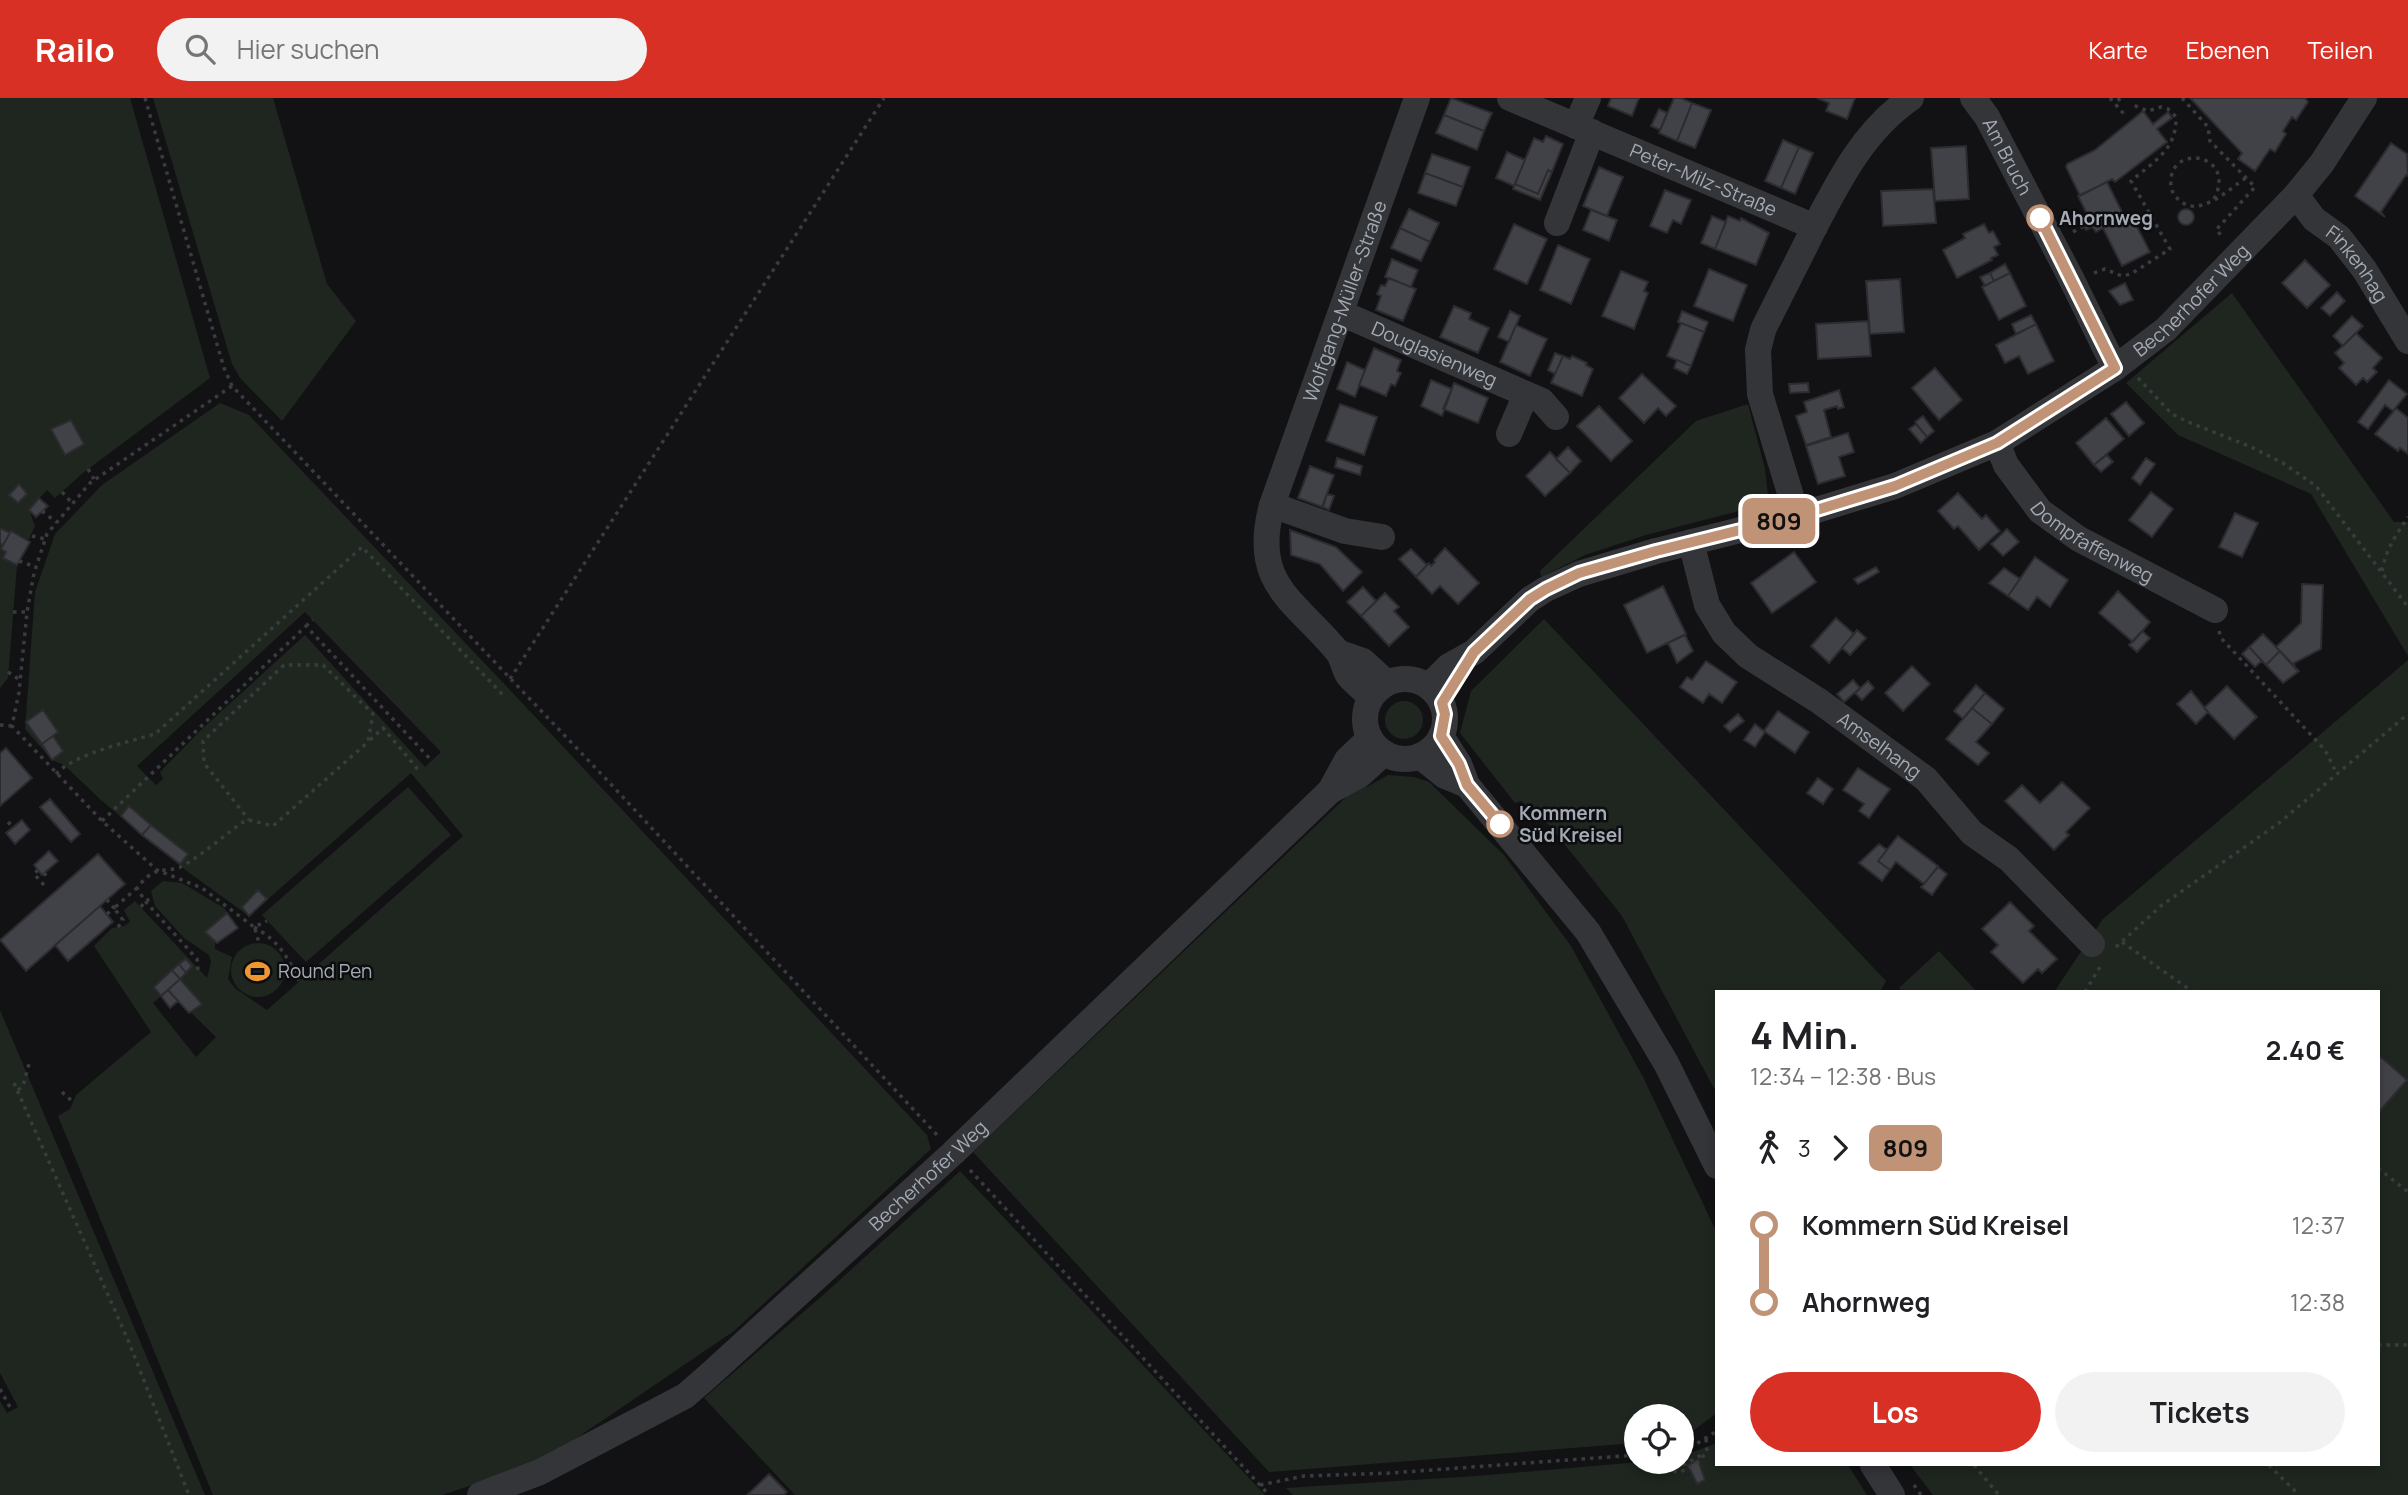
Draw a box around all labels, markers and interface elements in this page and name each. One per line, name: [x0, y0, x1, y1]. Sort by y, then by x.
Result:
search box: [157, 18, 647, 81]
text: Railo: [35, 27, 115, 72]
icon: search: [181, 30, 219, 68]
text: Hier suchen: [237, 31, 380, 67]
text: Karte: [2088, 33, 2148, 66]
text: Ebenen: [2186, 33, 2269, 66]
text: Teilen: [2307, 33, 2373, 66]
street label: Am Bruch: [1977, 113, 2038, 199]
street label: Peter-Milz-Straße: [1626, 137, 1781, 222]
street label: Wolfgang-Müller-Straße: [1297, 197, 1393, 406]
marker: Ahornweg: [2027, 205, 2053, 231]
place label: Ahornweg: [2059, 205, 2153, 231]
street label: Finkenhag: [2321, 219, 2394, 307]
street label: Becherhofer Weg: [2128, 238, 2255, 362]
street label: Douglasienweg: [1368, 315, 1501, 393]
street label: Dompfaffenweg: [2024, 496, 2158, 589]
line badge: 809: [1739, 498, 1819, 544]
text: 809: [1756, 504, 1802, 537]
street label: Amselhang: [1832, 706, 1927, 785]
place label: Kommern Süd Kreisel: [1519, 800, 1622, 848]
marker: Kommern Süd Kreisel: [1487, 811, 1513, 837]
sports icon: Round Pen: [244, 957, 272, 985]
place label: Round Pen: [278, 958, 372, 984]
text: 4 Min.: [1750, 1008, 1859, 1060]
text: 2.40 €: [2266, 1032, 2345, 1068]
text: 12:34 – 12:38 · Bus: [1750, 1060, 1936, 1092]
street label: Becherhofer Weg: [863, 1114, 993, 1237]
icon: walk: [1750, 1129, 1788, 1167]
icon: forward: [1821, 1129, 1859, 1167]
text: 809: [1883, 1131, 1928, 1164]
text: 3: [1798, 1132, 1811, 1164]
text: Kommern Süd Kreisel: [1802, 1207, 2069, 1243]
text: 12:37: [2292, 1209, 2345, 1241]
text: Ahornweg: [1802, 1284, 1930, 1320]
text: 12:38: [2290, 1286, 2345, 1318]
button: Los: [1750, 1372, 2041, 1452]
button: Tickets: [2055, 1372, 2345, 1452]
map controls: [1624, 1404, 1694, 1474]
button: locate: [1624, 1404, 1694, 1474]

